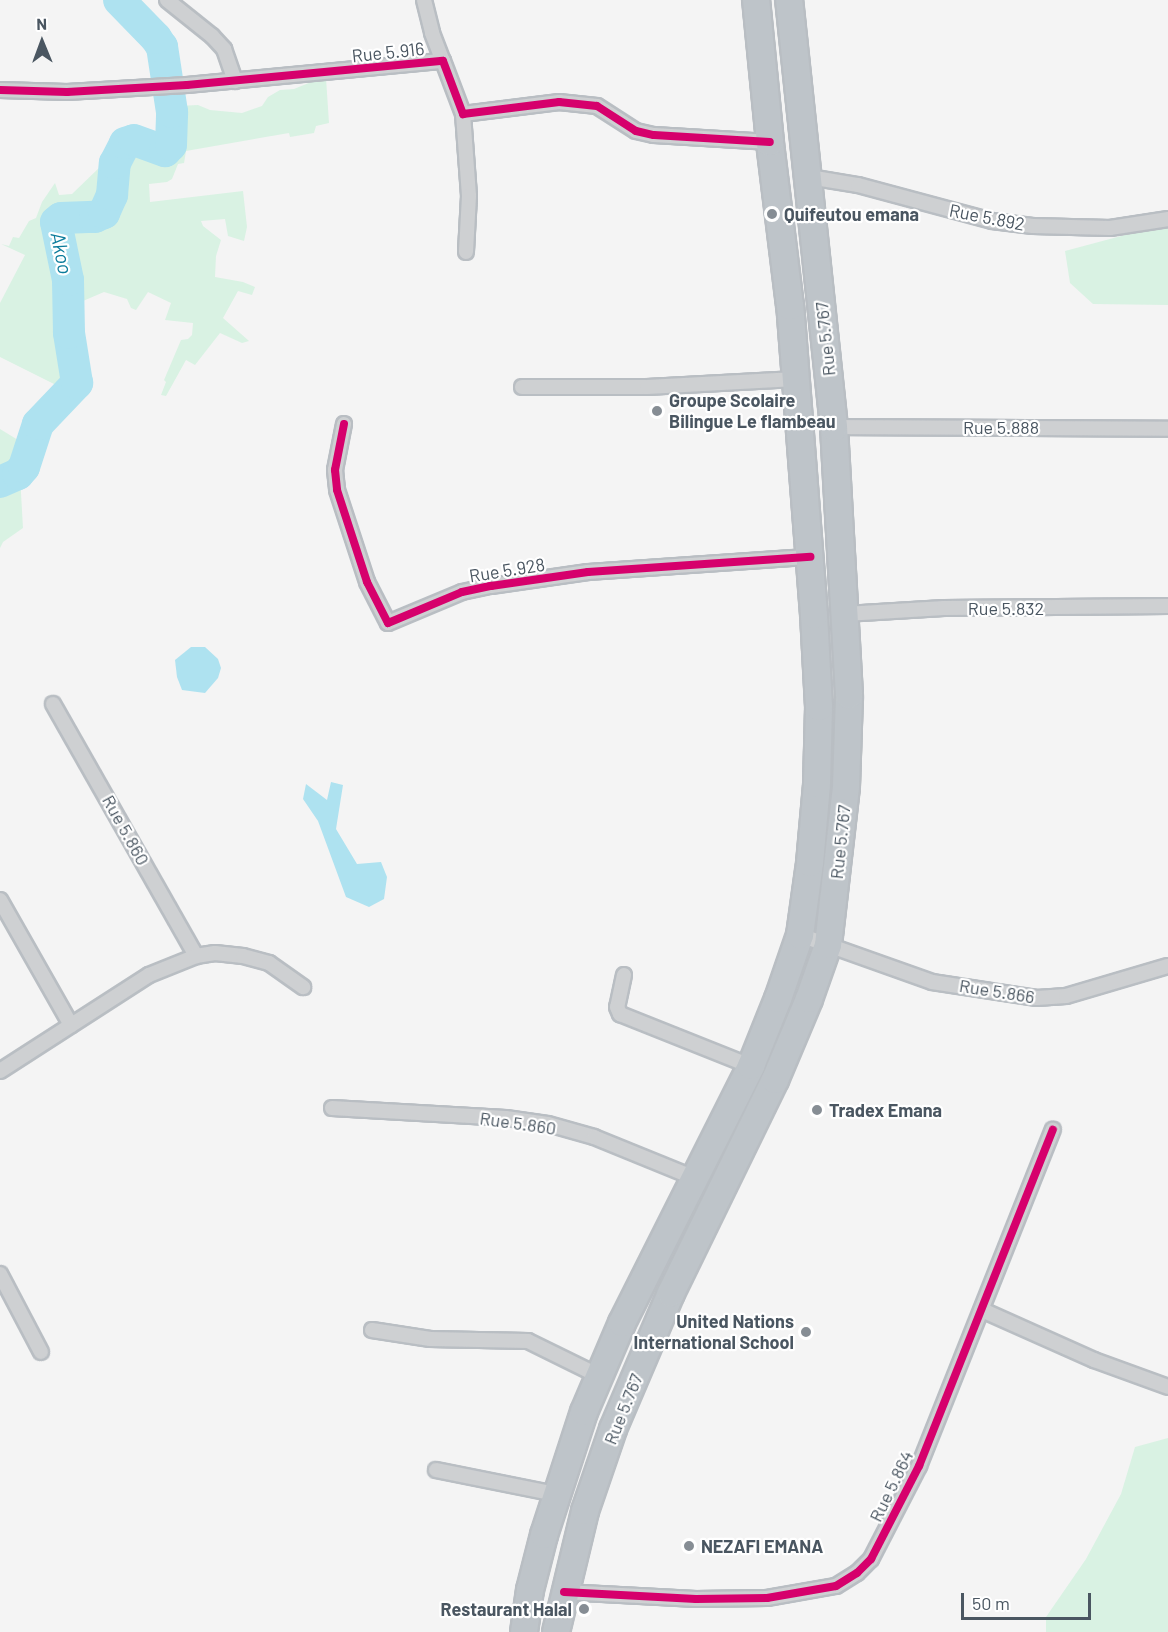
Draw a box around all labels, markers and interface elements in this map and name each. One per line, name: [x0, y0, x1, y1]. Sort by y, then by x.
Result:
north arrow: [12, 12, 72, 72]
text: N: [36, 14, 47, 33]
street label: Rue 5.916: [351, 37, 425, 67]
street label: Rue 5.892: [947, 199, 1027, 235]
place label: Quifeutou emana: [784, 203, 919, 225]
marker: Quifeutou emana: [765, 207, 779, 221]
water label: Akoo: [46, 230, 78, 276]
street label: Rue 5.767: [810, 301, 840, 377]
place label: Groupe Scolaire Bilingue Le flambeau: [669, 390, 836, 432]
marker: Groupe Scolaire Bilingue Le flambeau: [650, 404, 664, 418]
street label: Rue 5.888: [963, 416, 1039, 438]
street label: Rue 5.928: [468, 553, 546, 587]
street label: Rue 5.832: [968, 597, 1044, 619]
street label: Rue 5.860: [98, 791, 154, 869]
street label: Rue 5.767: [825, 804, 855, 880]
street label: Rue 5.866: [958, 974, 1036, 1008]
place label: Tradex Emana: [829, 1099, 942, 1121]
marker: Tradex Emana: [810, 1103, 824, 1117]
street label: Rue 5.860: [478, 1107, 558, 1139]
place label: United Nations International School: [633, 1311, 794, 1354]
marker: United Nations International School: [799, 1325, 813, 1339]
street label: Rue 5.767: [599, 1370, 647, 1448]
street label: Rue 5.864: [864, 1447, 918, 1525]
place label: NEZAFI EMANA: [701, 1535, 823, 1557]
marker: NEZAFI EMANA: [682, 1539, 696, 1553]
scale bar: [964, 1581, 1094, 1619]
text: 50 m: [972, 1592, 1010, 1614]
place label: Restaurant Halal: [441, 1598, 572, 1620]
marker: Restaurant Halal: [577, 1602, 591, 1616]

